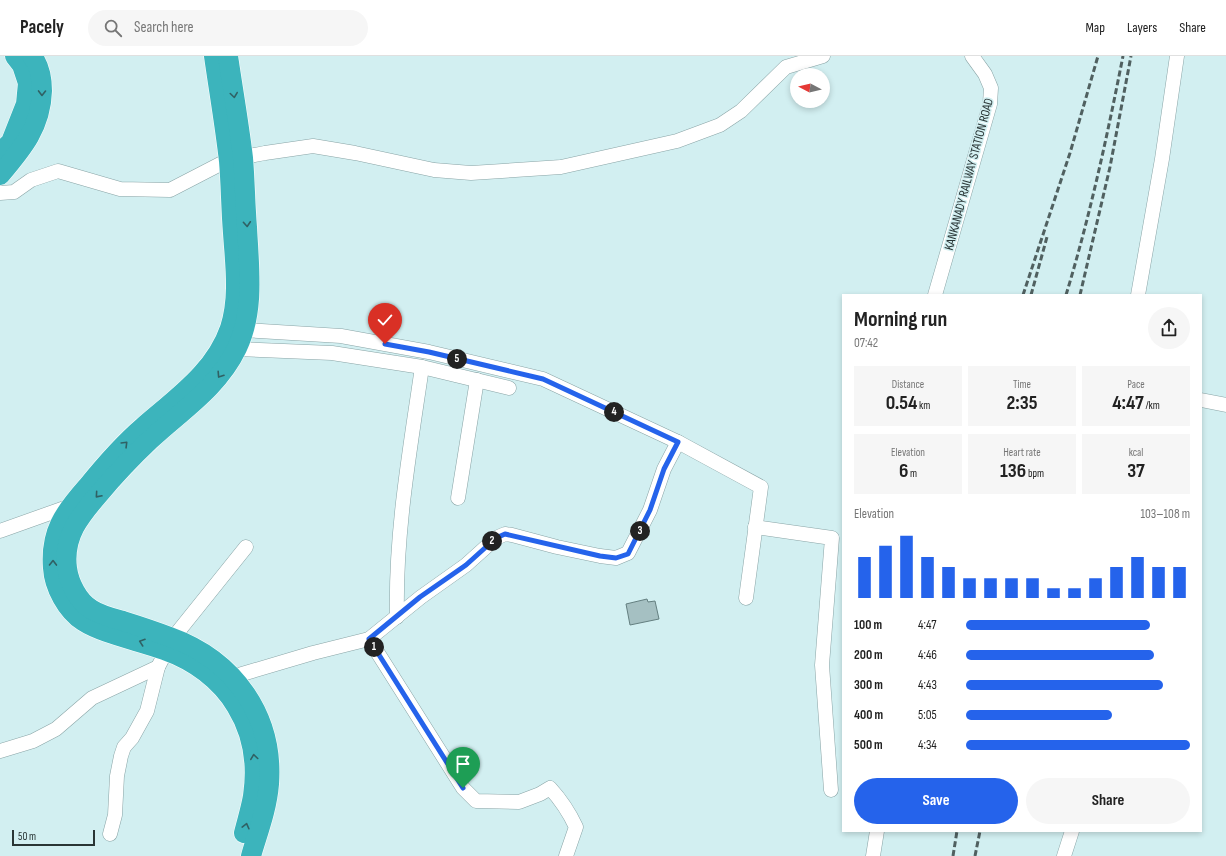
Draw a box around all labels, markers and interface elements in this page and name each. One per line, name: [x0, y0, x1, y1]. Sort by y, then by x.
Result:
search box: [88, 10, 368, 46]
text: Pacely: [20, 16, 64, 39]
icon: search: [102, 17, 124, 39]
text: Search here: [134, 18, 194, 37]
text: Map: [1085, 19, 1105, 36]
text: Layers: [1127, 19, 1157, 36]
text: Share: [1179, 19, 1206, 36]
north arrow: [790, 68, 830, 108]
map controls: [790, 68, 830, 108]
one-way arrow: [38, 90, 46, 96]
one-way arrow: [229, 92, 238, 98]
street label: KANKANADY RAILWAY STATION ROAD: [941, 96, 997, 252]
one-way arrow: [242, 221, 251, 227]
pin: [368, 303, 402, 344]
text: Morning run: [854, 306, 947, 333]
button: share: [1148, 307, 1190, 349]
icon: check: [374, 309, 396, 331]
text: 07:42: [854, 335, 878, 351]
pin: 5: [447, 349, 467, 369]
text: 5: [455, 352, 459, 365]
one-way arrow: [218, 371, 225, 378]
text: Distance: [892, 378, 924, 391]
text: Time: [1013, 378, 1031, 391]
text: Pace: [1127, 378, 1145, 391]
text: 0.54: [886, 391, 917, 415]
text: 2:35: [1007, 391, 1037, 415]
text: 4:47: [1112, 391, 1144, 415]
text: km: [917, 399, 930, 412]
text: /km: [1144, 399, 1160, 412]
pin: 4: [604, 402, 624, 422]
text: 4: [611, 405, 617, 418]
one-way arrow: [120, 441, 128, 449]
text: Elevation: [891, 446, 925, 459]
text: Heart rate: [1003, 446, 1041, 459]
text: kcal: [1129, 446, 1143, 459]
text: 6: [899, 459, 908, 483]
text: 136: [1000, 459, 1026, 483]
text: 37: [1127, 459, 1145, 483]
text: m: [908, 467, 917, 480]
text: bpm: [1026, 467, 1044, 480]
one-way arrow: [96, 491, 103, 498]
text: Elevation: [854, 506, 894, 522]
text: 103–108 m: [1141, 506, 1190, 522]
pin: 3: [630, 521, 650, 541]
text: 3: [638, 524, 642, 537]
pin: 2: [482, 531, 502, 551]
text: 2: [490, 534, 494, 547]
one-way arrow: [49, 560, 57, 566]
text: 100 m: [854, 617, 882, 633]
text: 4:47: [918, 617, 936, 633]
pin: 1: [364, 637, 384, 657]
one-way arrow: [138, 638, 145, 647]
text: 1: [372, 640, 376, 653]
text: 200 m: [854, 647, 883, 663]
text: 4:46: [918, 647, 937, 663]
text: 300 m: [854, 677, 883, 693]
text: 4:43: [918, 677, 937, 693]
text: 400 m: [854, 707, 883, 723]
text: 5:05: [918, 707, 937, 723]
text: 500 m: [854, 737, 883, 753]
text: 4:34: [918, 737, 937, 753]
pin: [446, 747, 480, 788]
icon: arrive: [452, 753, 474, 775]
one-way arrow: [250, 754, 259, 760]
button: Save: [854, 778, 1018, 824]
button: Share: [1026, 778, 1190, 824]
one-way arrow: [241, 823, 250, 830]
scale bar: [12, 828, 95, 847]
text: 50 m: [18, 830, 36, 843]

